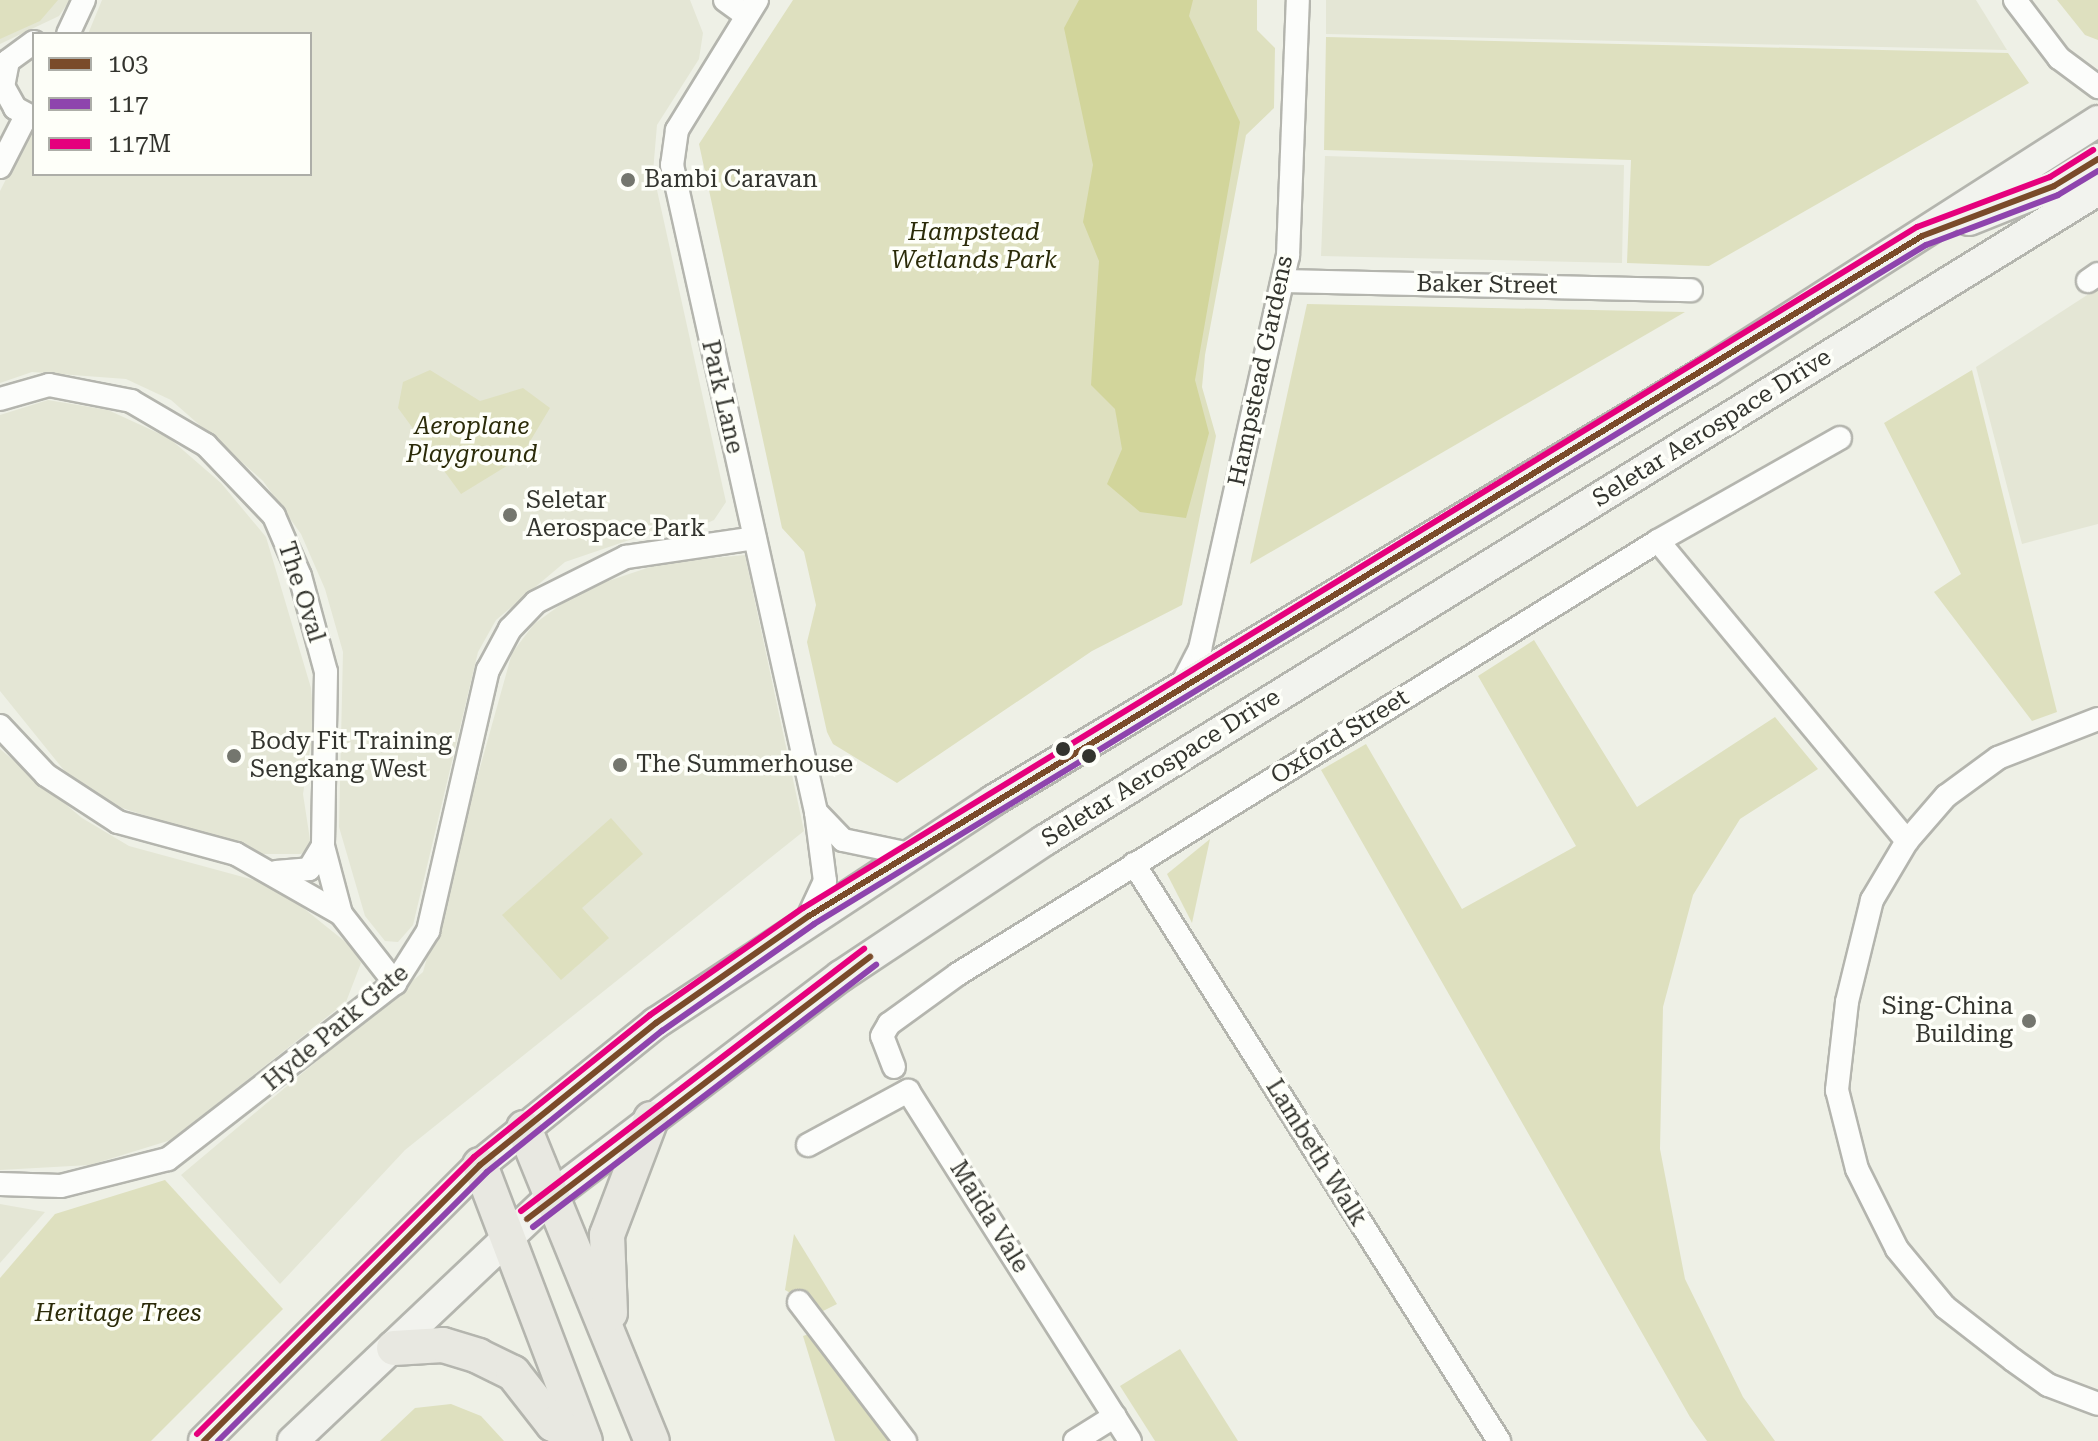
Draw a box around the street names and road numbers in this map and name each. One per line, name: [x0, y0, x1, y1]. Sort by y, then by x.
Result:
street label: Hampstead Gardens: [1223, 253, 1299, 489]
street label: Baker Street: [1416, 269, 1558, 301]
street label: Park Lane: [695, 337, 749, 457]
street label: Seletar Aerospace Drive: [1587, 343, 1837, 513]
street label: The Oval: [271, 538, 331, 646]
street label: Seletar Aerospace Drive: [1036, 683, 1286, 853]
street label: Oxford Street: [1266, 683, 1414, 791]
street label: Hyde Park Gate: [257, 959, 415, 1097]
street label: Lambeth Walk: [1259, 1074, 1373, 1232]
street label: Maida Vale: [943, 1156, 1035, 1278]

